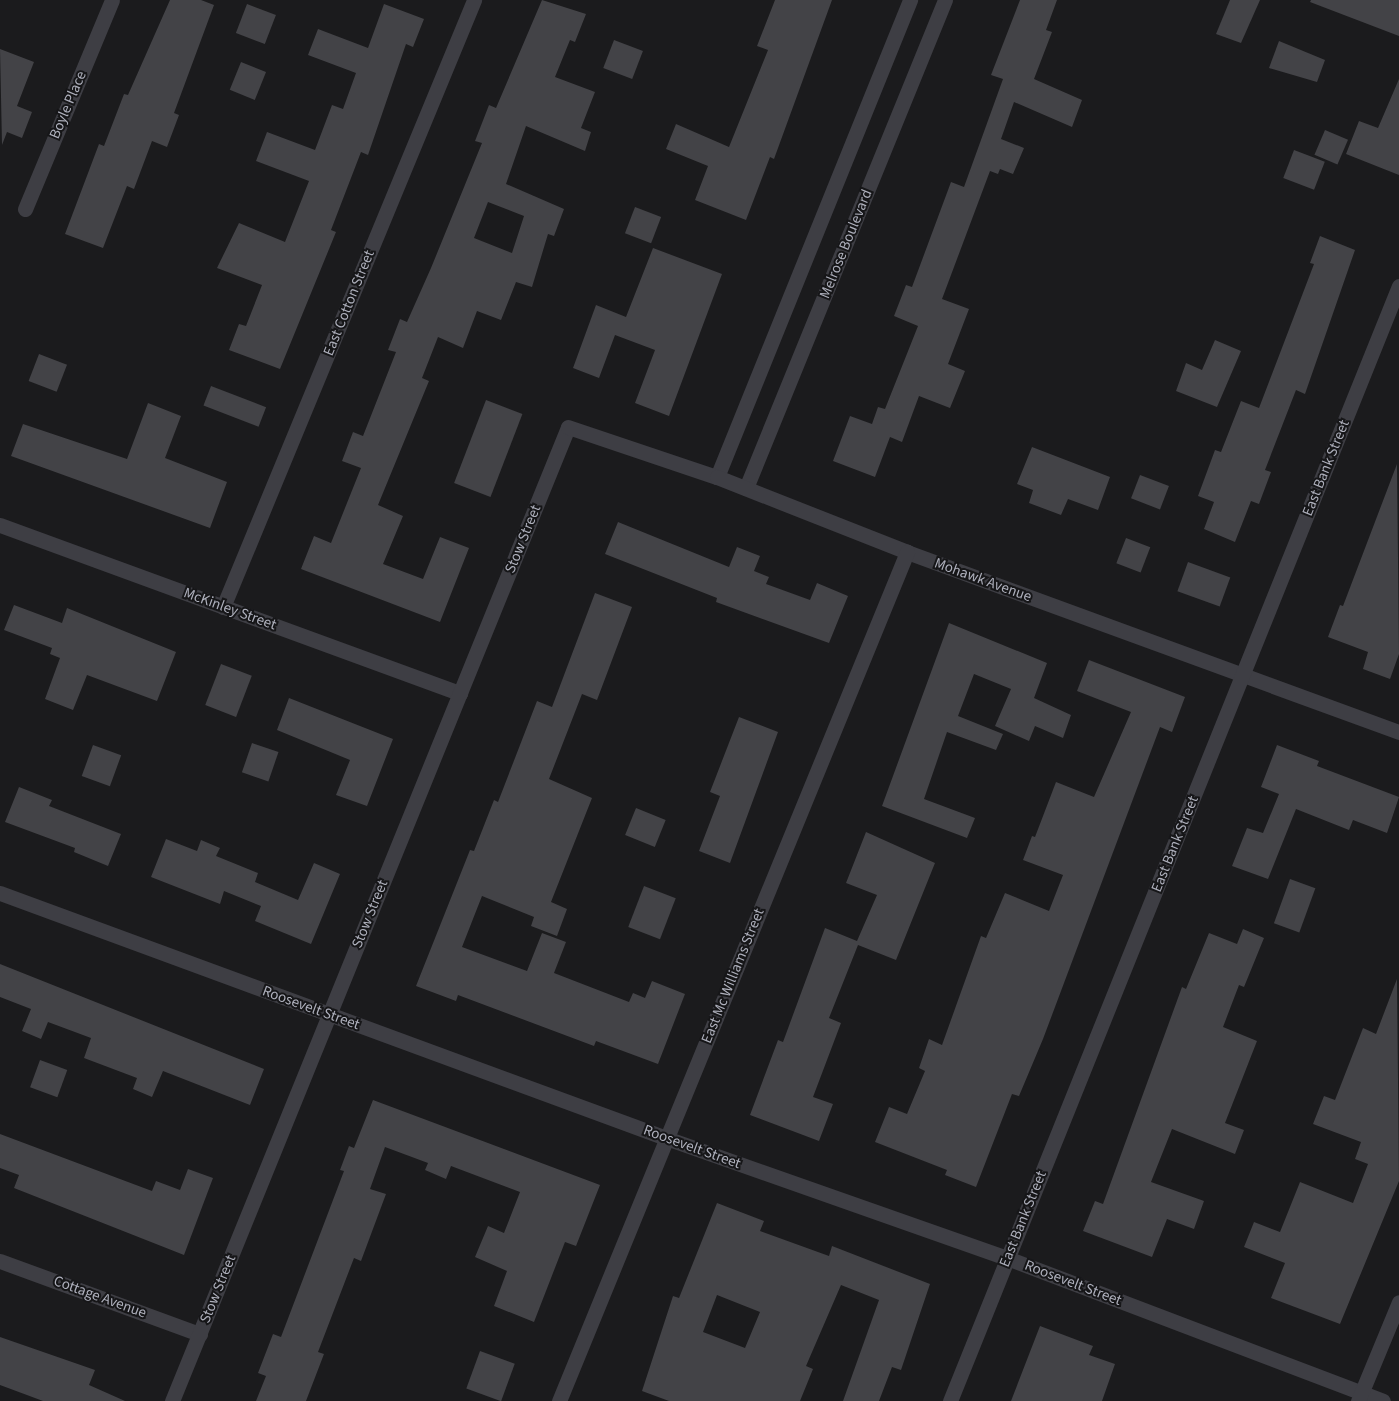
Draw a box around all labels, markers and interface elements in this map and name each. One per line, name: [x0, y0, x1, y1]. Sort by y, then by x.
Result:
street label: Boyle Place: [46, 68, 90, 142]
street label: Melrose Boulevard: [816, 187, 876, 301]
street label: East Cotton Street: [320, 247, 378, 359]
street label: East Bank Street: [1299, 417, 1353, 519]
street label: Stow Street: [501, 502, 545, 576]
street label: Mohawk Avenue: [932, 554, 1034, 606]
street label: McKinley Street: [181, 584, 279, 634]
street label: East Bank Street: [1148, 793, 1202, 895]
street label: Stow Street: [348, 877, 392, 951]
street label: East Mc Williams Street: [698, 906, 768, 1046]
street label: Roosevelt Street: [260, 982, 362, 1034]
street label: Roosevelt Street: [641, 1121, 743, 1173]
street label: East Bank Street: [996, 1168, 1050, 1270]
street label: Stow Street: [196, 1252, 240, 1326]
street label: Roosevelt Street: [1022, 1256, 1124, 1310]
street label: Cottage Avenue: [51, 1272, 149, 1322]

